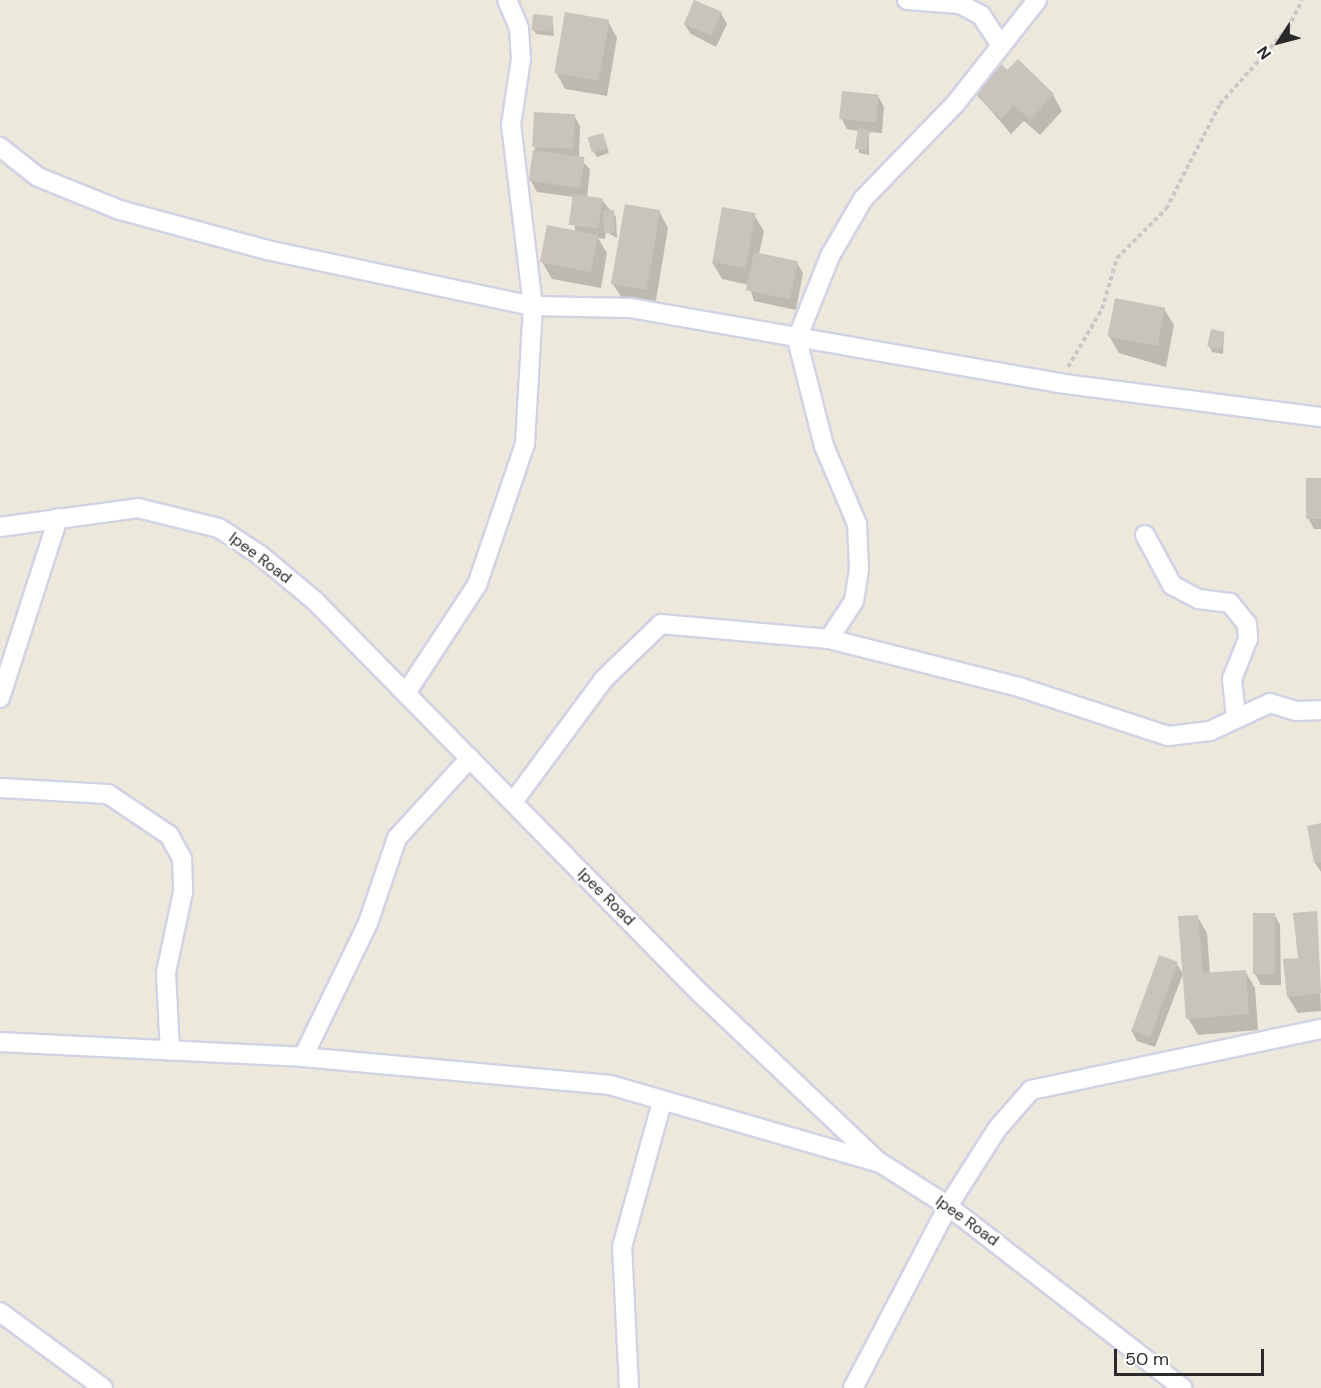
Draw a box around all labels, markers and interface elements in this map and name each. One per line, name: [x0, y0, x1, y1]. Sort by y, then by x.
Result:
north arrow: [1249, 12, 1309, 72]
text: N: [1252, 42, 1276, 64]
street label: Ipee Road: [225, 528, 295, 588]
street label: Ipee Road: [573, 864, 639, 930]
street label: Ipee Road: [932, 1192, 1002, 1250]
scale bar: [1117, 1337, 1267, 1375]
text: 50 m: [1125, 1347, 1169, 1371]

